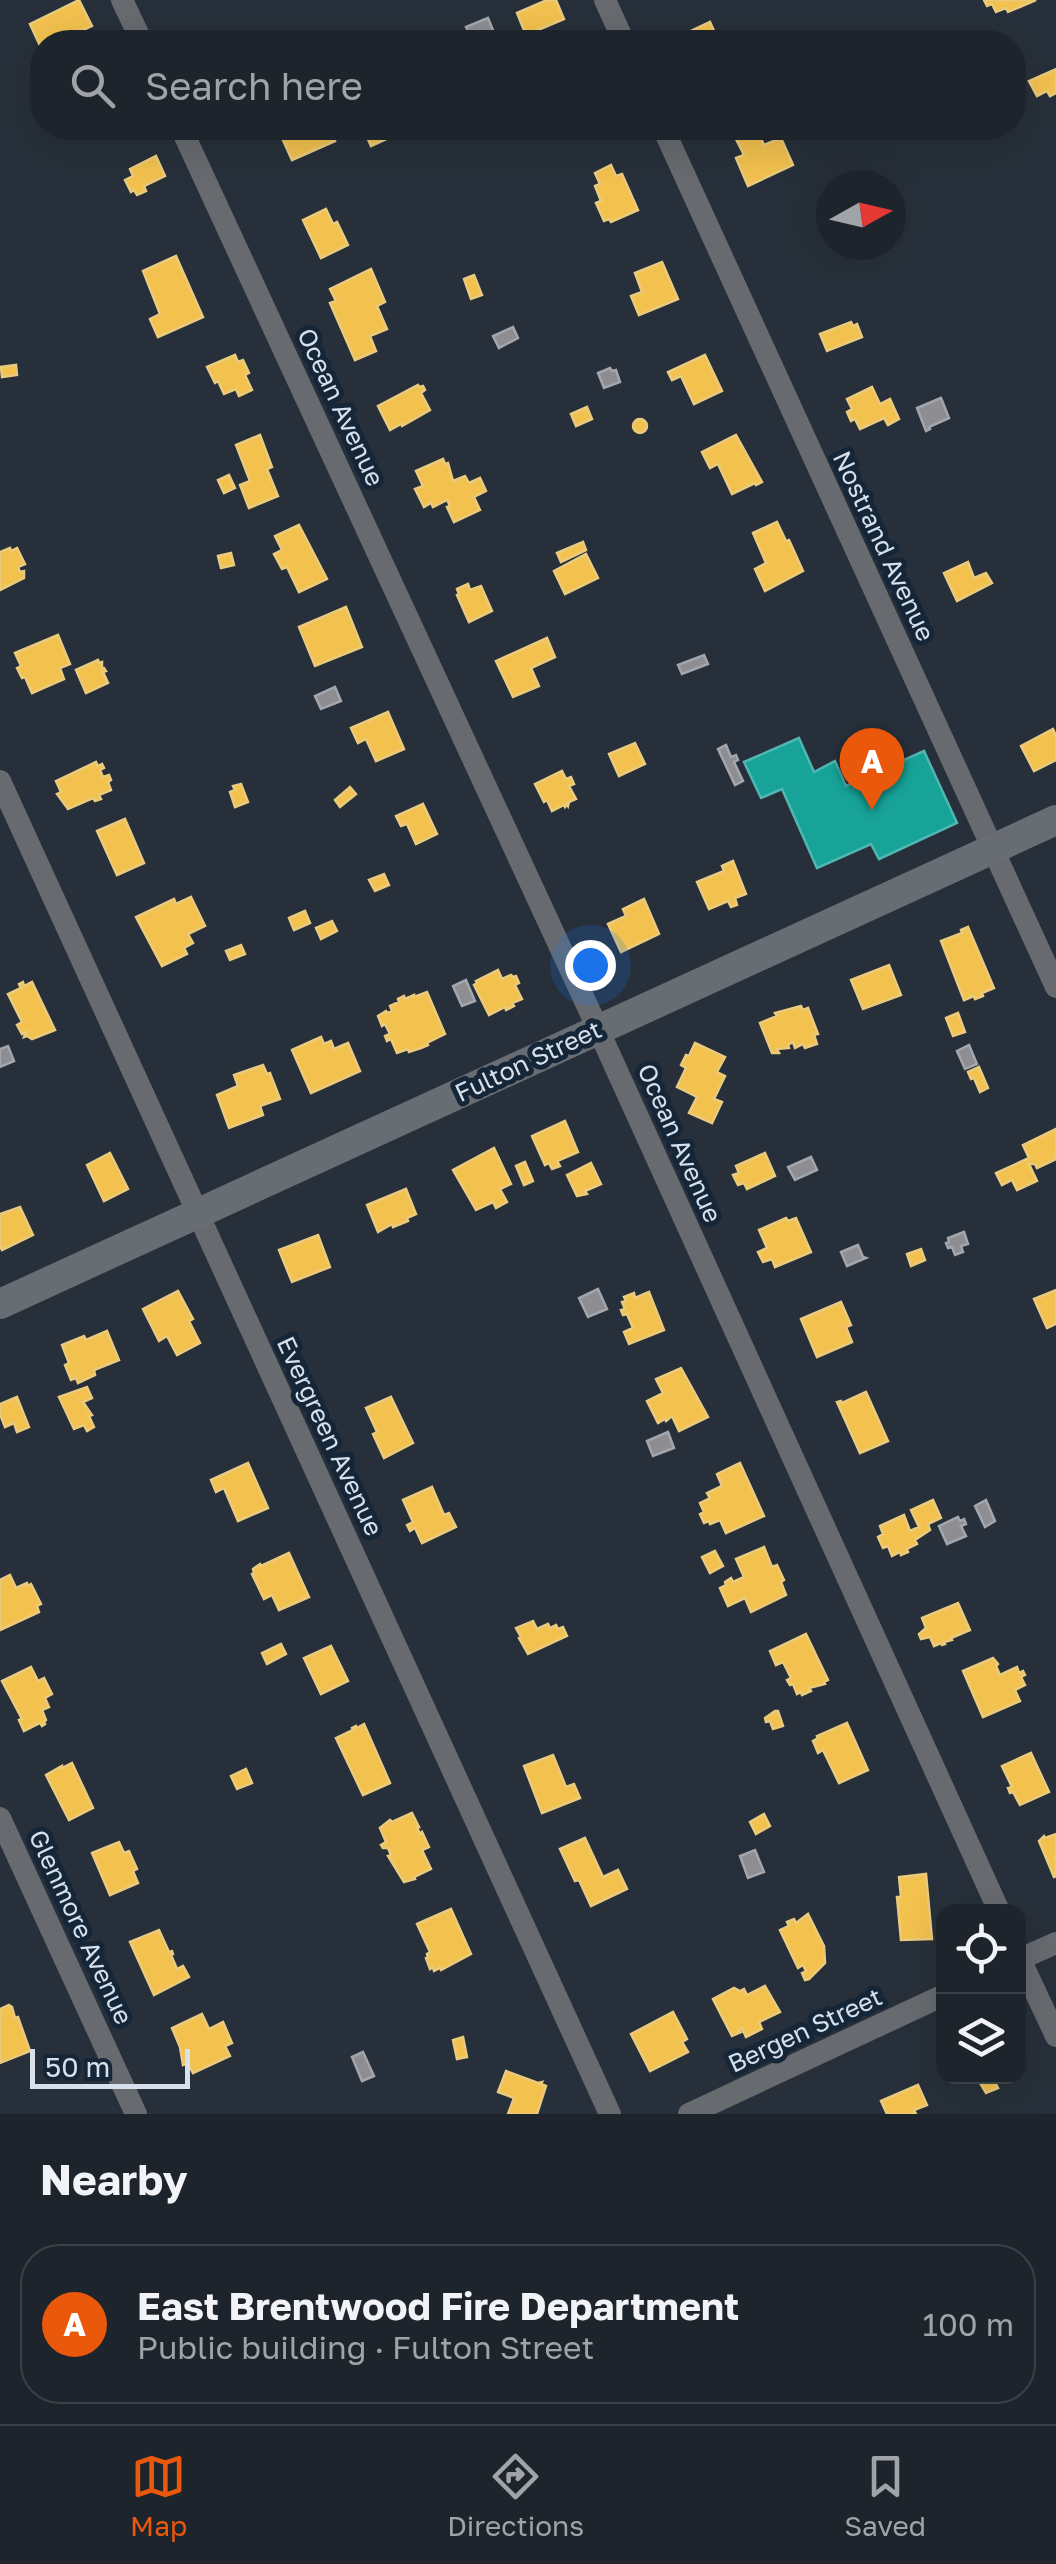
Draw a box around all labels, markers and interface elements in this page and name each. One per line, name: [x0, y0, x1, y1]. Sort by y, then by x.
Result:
search box: [30, 30, 1026, 140]
icon: search: [65, 58, 120, 113]
text: Search here: [145, 63, 363, 108]
north arrow: [816, 170, 906, 260]
street label: Ocean Avenue: [291, 323, 392, 491]
street label: Nostrand Avenue: [827, 446, 942, 646]
pin: A: [840, 728, 904, 810]
your location: [565, 940, 616, 991]
street label: Fulton Street: [450, 1013, 606, 1108]
street label: Ocean Avenue: [632, 1059, 729, 1227]
street label: Evergreen Avenue: [271, 1331, 390, 1540]
street label: Glenmore Avenue: [23, 1825, 140, 2029]
map controls: [936, 1904, 1026, 2084]
button: locate: [936, 1904, 1026, 1994]
street label: Bergen Street: [723, 1980, 887, 2079]
button: layers: [936, 1994, 1026, 2084]
scale bar: [30, 2044, 190, 2088]
text: 50 m: [45, 2050, 110, 2083]
text: Nearby: [40, 2154, 188, 2204]
text: East Brentwood Fire Department: [137, 2283, 739, 2328]
text: A: [63, 2305, 86, 2343]
text: 100 m: [922, 2305, 1014, 2343]
text: Public building · Fulton Street: [137, 2328, 594, 2366]
tab: Map: [130, 2449, 187, 2542]
tab: Directions: [447, 2449, 584, 2542]
tab: Saved: [844, 2449, 926, 2542]

